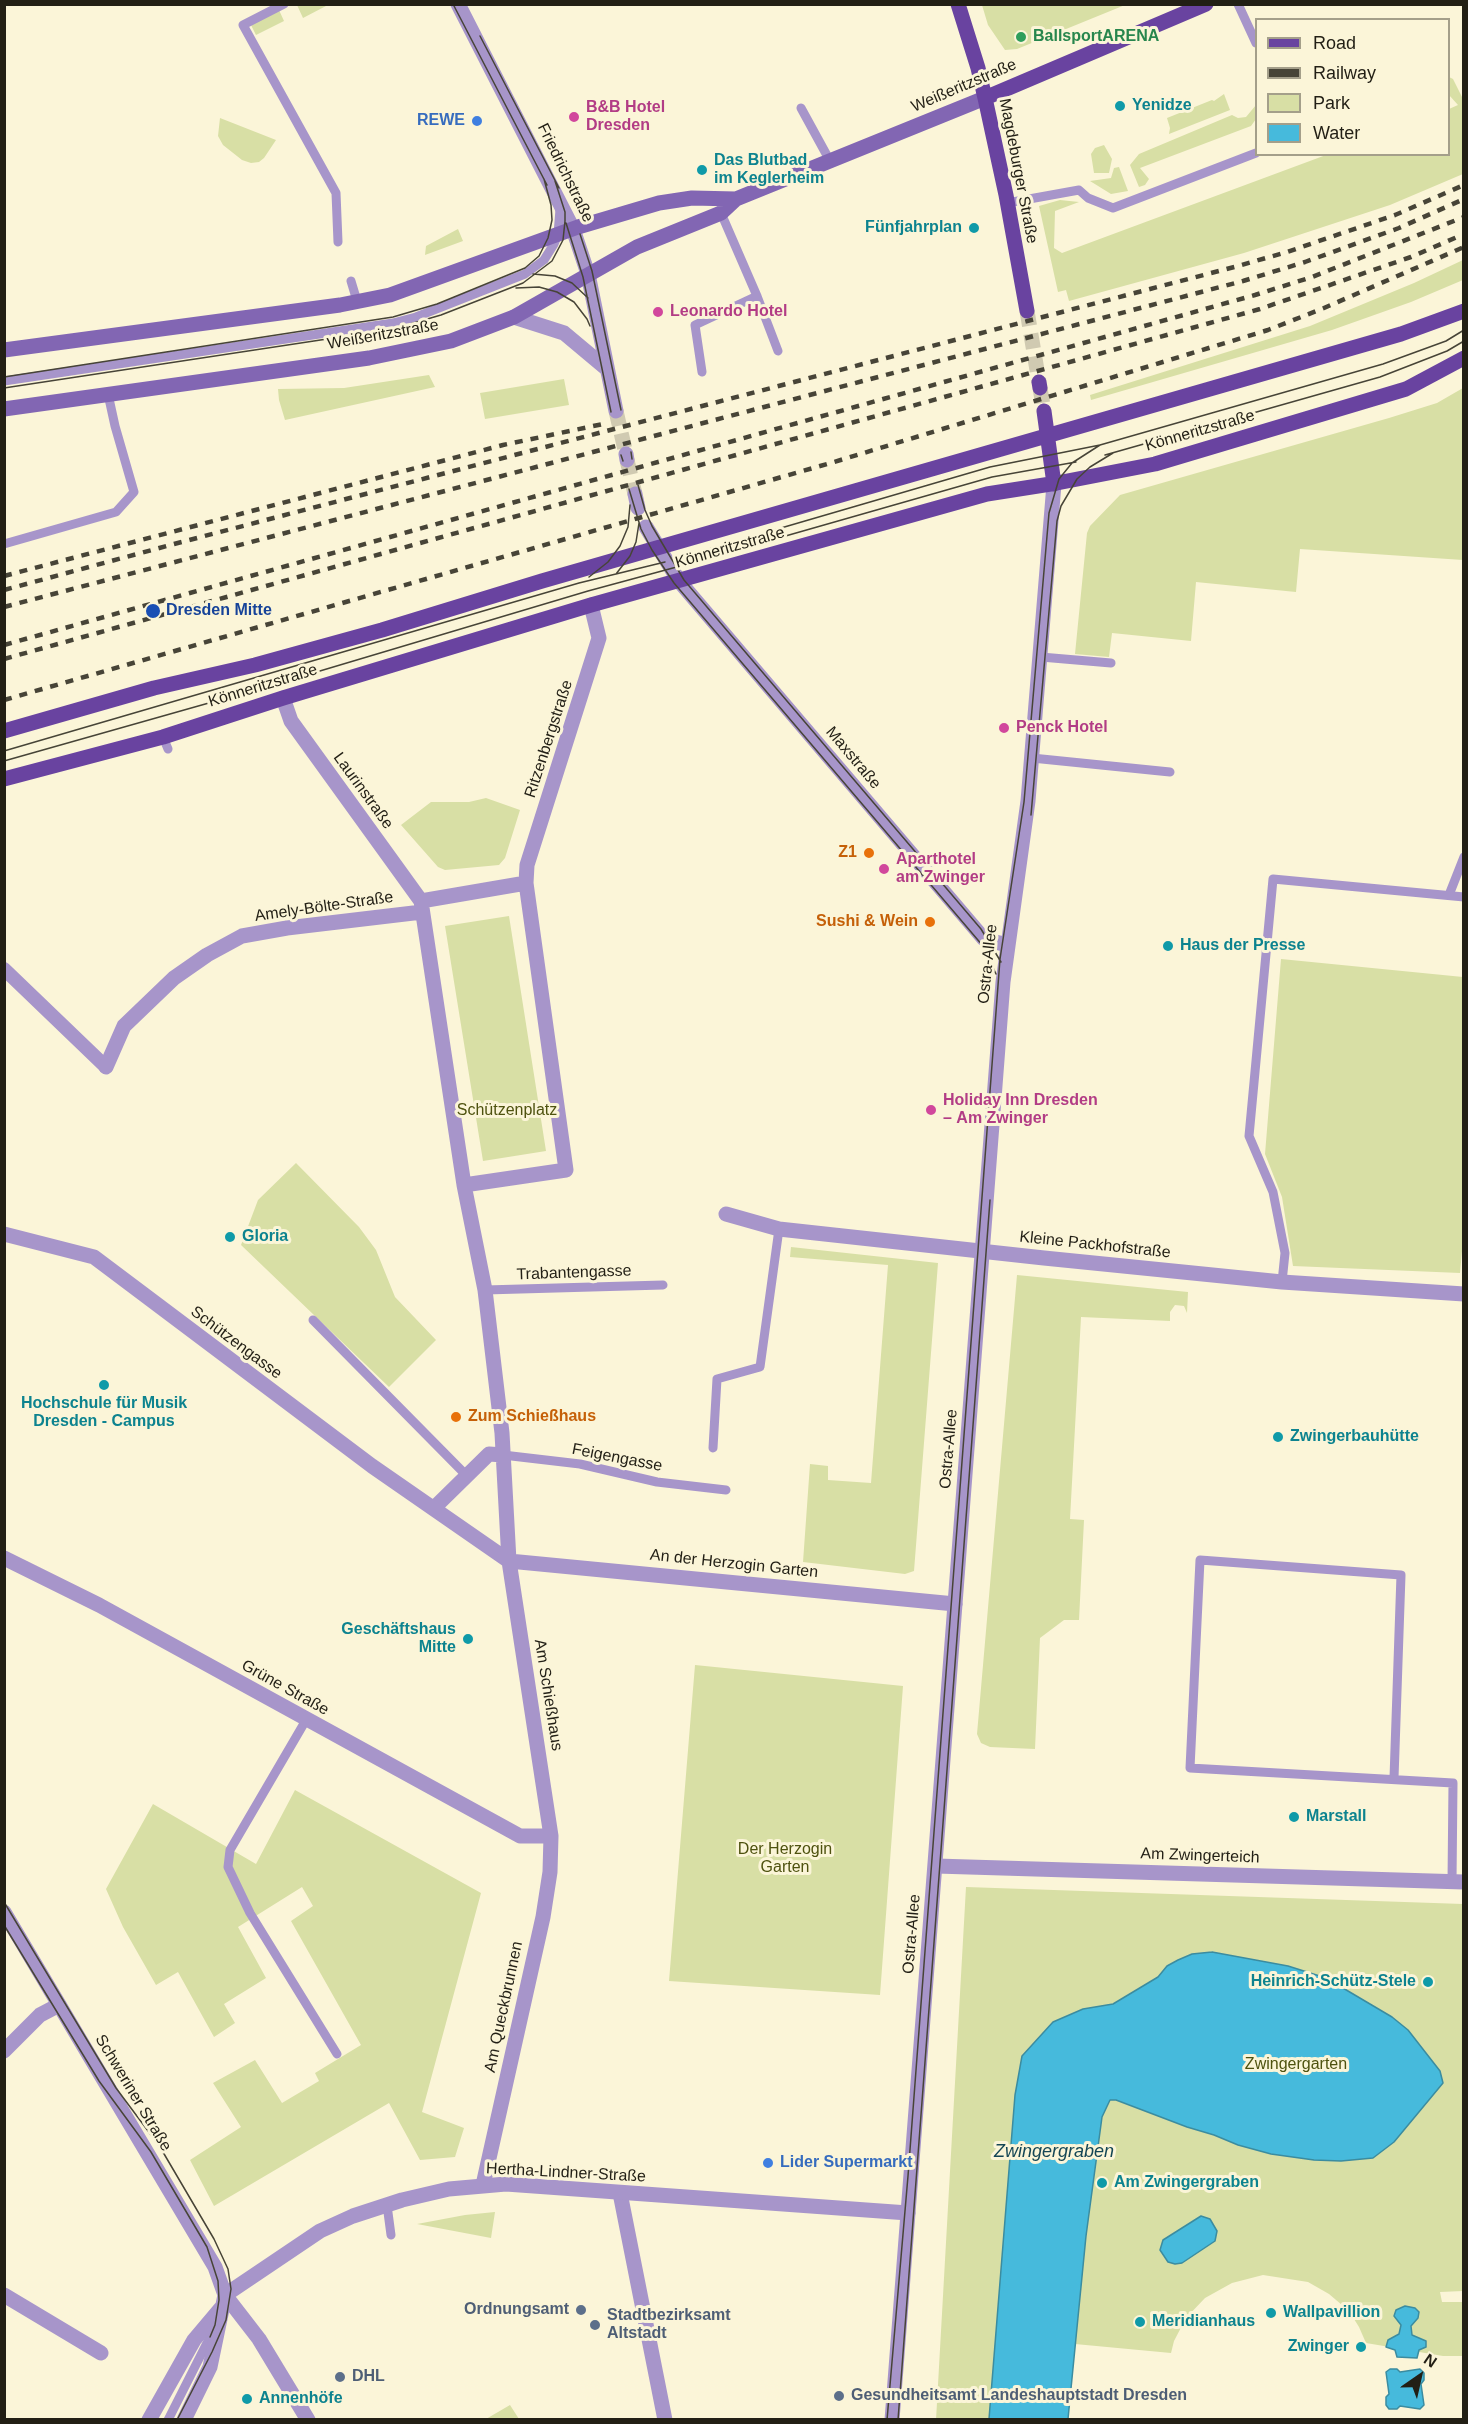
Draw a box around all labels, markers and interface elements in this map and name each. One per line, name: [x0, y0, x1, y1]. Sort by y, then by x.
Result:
legend: [1255, 18, 1450, 156]
place label: BallsportARENA: [1033, 27, 1159, 47]
marker: BallsportARENA: [1014, 30, 1028, 44]
text: Road: [1313, 33, 1356, 53]
street label: Weißeritzstraße: [908, 55, 1020, 117]
text: Railway: [1313, 63, 1376, 83]
text: Park: [1313, 93, 1350, 113]
place label: Yenidze: [1132, 96, 1192, 116]
street label: Magdeburger Straße: [994, 97, 1042, 245]
place label: B&B Hotel Dresden: [586, 98, 665, 136]
marker: Yenidze: [1113, 99, 1127, 113]
marker: B&B Hotel Dresden: [567, 110, 581, 124]
place label: REWE: [417, 111, 465, 131]
marker: REWE: [470, 114, 484, 128]
street label: Friedrichstraße: [533, 120, 597, 226]
text: Water: [1313, 123, 1360, 143]
place label: Das Blutbad im Keglerheim: [714, 151, 824, 189]
marker: Das Blutbad im Keglerheim: [695, 163, 709, 177]
place label: Fünfjahrplan: [865, 218, 962, 238]
marker: Fünfjahrplan: [967, 221, 981, 235]
place label: Leonardo Hotel: [670, 302, 787, 322]
marker: Leonardo Hotel: [651, 305, 665, 319]
street label: Weißeritzstraße: [326, 316, 440, 354]
street label: Könneritzstraße: [1143, 406, 1257, 456]
street label: Könneritzstraße: [673, 523, 787, 573]
place label: Dresden Mitte: [166, 601, 272, 621]
marker: Dresden Mitte: [144, 602, 162, 620]
street label: Könneritzstraße: [206, 660, 320, 712]
street label: Ritzenbergstraße: [521, 678, 577, 800]
place label: Penck Hotel: [1016, 718, 1108, 738]
marker: Penck Hotel: [997, 721, 1011, 735]
street label: Maxstraße: [821, 723, 885, 793]
street label: Laurinstraße: [329, 749, 397, 833]
place label: Z1: [838, 843, 857, 863]
marker: Z1: [862, 846, 876, 860]
place label: Aparthotel am Zwinger: [896, 850, 985, 888]
marker: Aparthotel am Zwinger: [877, 862, 891, 876]
street label: Amely-Bölte-Straße: [254, 888, 394, 926]
place label: Sushi & Wein: [816, 912, 918, 932]
marker: Sushi & Wein: [923, 915, 937, 929]
street label: Ostra-Allee: [974, 923, 1002, 1005]
place label: Haus der Presse: [1180, 936, 1305, 956]
marker: Haus der Presse: [1161, 939, 1175, 953]
place label: Holiday Inn Dresden – Am Zwinger: [943, 1091, 1098, 1129]
park label: Schützenplatz: [457, 1101, 557, 1121]
marker: Holiday Inn Dresden – Am Zwinger: [924, 1103, 938, 1117]
place label: Gloria: [242, 1227, 288, 1247]
street label: Kleine Packhofstraße: [1018, 1228, 1172, 1262]
marker: Gloria: [223, 1230, 237, 1244]
street label: Trabantengasse: [516, 1261, 632, 1285]
street label: Schützengasse: [187, 1302, 285, 1384]
marker: Hochschule für Musik Dresden - Campus: [97, 1378, 111, 1392]
place label: Hochschule für Musik Dresden - Campus: [21, 1394, 187, 1432]
place label: Zum Schießhaus: [468, 1407, 596, 1427]
street label: Ostra-Allee: [936, 1408, 962, 1490]
marker: Zum Schießhaus: [449, 1410, 463, 1424]
place label: Zwingerbauhütte: [1290, 1427, 1419, 1447]
marker: Zwingerbauhütte: [1271, 1430, 1285, 1444]
street label: Feigengasse: [570, 1440, 664, 1476]
street label: An der Herzogin Garten: [649, 1546, 819, 1582]
place label: Geschäftshaus Mitte: [341, 1620, 456, 1658]
marker: Geschäftshaus Mitte: [461, 1632, 475, 1646]
street label: Am Schießhaus: [530, 1638, 566, 1752]
street label: Grüne Straße: [238, 1656, 332, 1720]
place label: Marstall: [1306, 1807, 1366, 1827]
marker: Marstall: [1287, 1810, 1301, 1824]
park label: Der Herzogin Garten: [738, 1840, 832, 1878]
street label: Am Zwingerteich: [1140, 1844, 1260, 1868]
street label: Ostra-Allee: [899, 1893, 925, 1975]
street label: Am Queckbrunnen: [481, 1940, 527, 2074]
place label: Heinrich-Schütz-Stele: [1251, 1972, 1416, 1992]
marker: Heinrich-Schütz-Stele: [1421, 1975, 1435, 1989]
street label: Schweriner Straße: [91, 2031, 175, 2155]
park label: Zwingergarten: [1245, 2055, 1347, 2075]
water label: Zwingergraben: [994, 2141, 1114, 2163]
place label: Lider Supermarkt: [780, 2153, 912, 2173]
marker: Lider Supermarkt: [761, 2156, 775, 2170]
street label: Hertha-Lindner-Straße: [486, 2159, 646, 2187]
place label: Am Zwingergraben: [1114, 2173, 1259, 2193]
marker: Am Zwingergraben: [1095, 2176, 1109, 2190]
place label: Ordnungsamt: [464, 2300, 569, 2320]
marker: Ordnungsamt: [574, 2303, 588, 2317]
place label: Wallpavillion: [1283, 2303, 1380, 2323]
place label: Stadtbezirksamt Altstadt: [607, 2306, 731, 2344]
marker: Wallpavillion: [1264, 2306, 1278, 2320]
place label: Meridianhaus: [1152, 2312, 1255, 2332]
marker: Meridianhaus: [1133, 2315, 1147, 2329]
marker: Stadtbezirksamt Altstadt: [588, 2318, 602, 2332]
place label: Zwinger: [1288, 2337, 1349, 2357]
marker: Zwinger: [1354, 2340, 1368, 2354]
north arrow: [1390, 2346, 1450, 2406]
text: N: [1421, 2350, 1440, 2371]
place label: DHL: [352, 2367, 385, 2387]
marker: DHL: [333, 2370, 347, 2384]
place label: Gesundheitsamt Landeshauptstadt Dresden: [851, 2386, 1187, 2406]
place label: Annenhöfe: [259, 2389, 343, 2409]
marker: Gesundheitsamt Landeshauptstadt Dresden: [832, 2389, 846, 2403]
marker: Annenhöfe: [240, 2392, 254, 2406]

